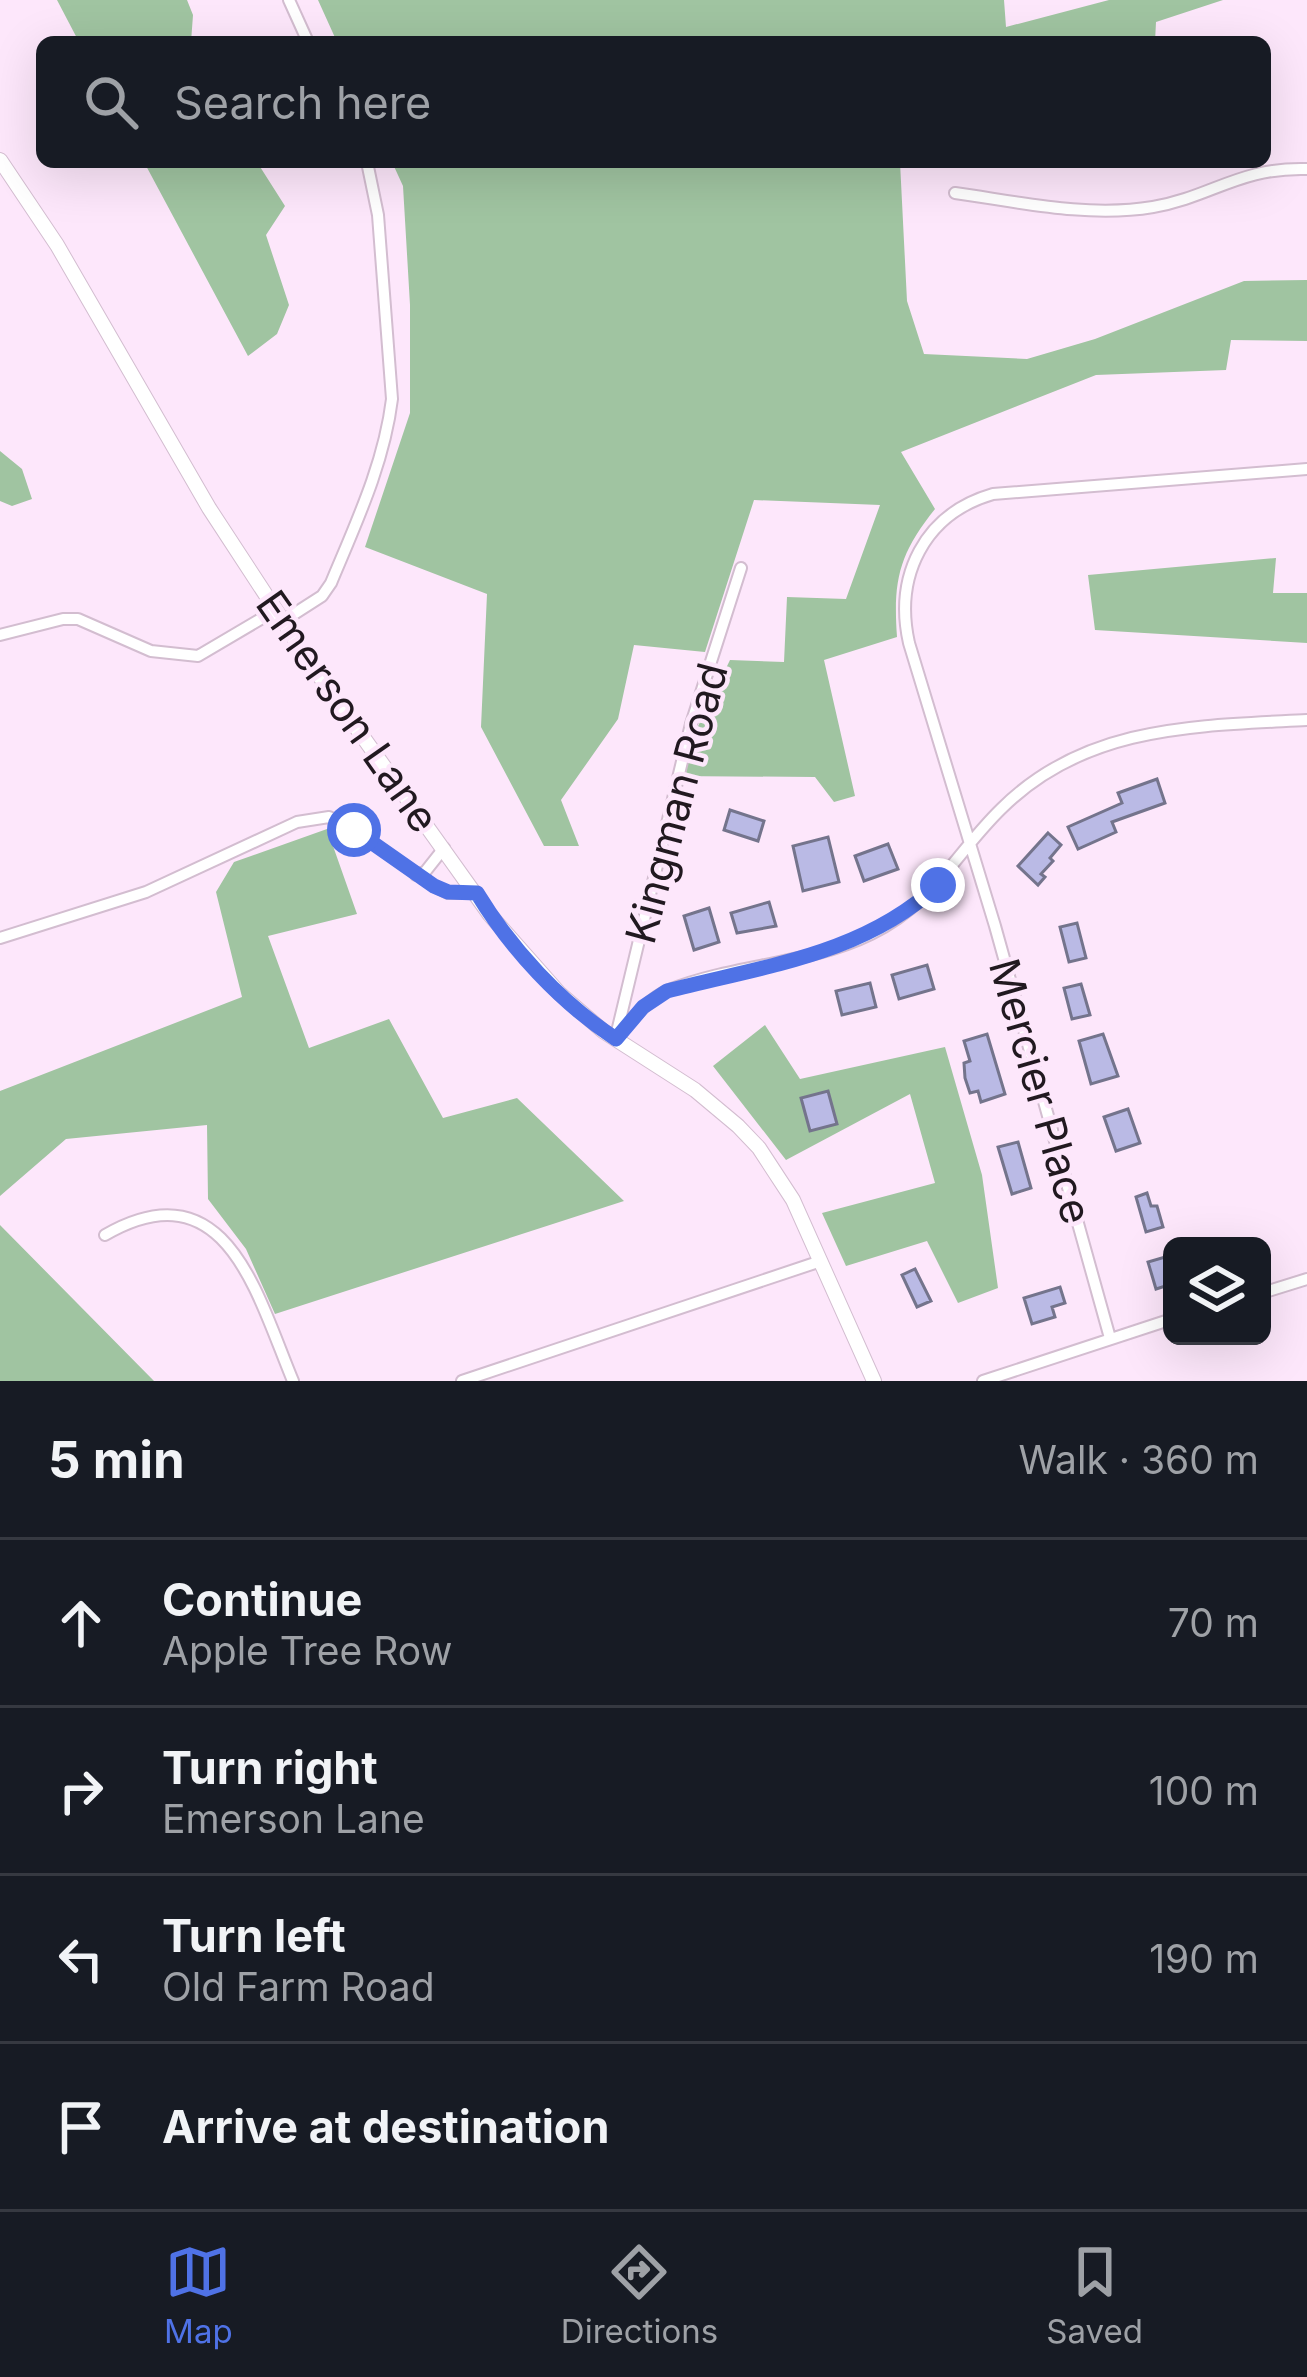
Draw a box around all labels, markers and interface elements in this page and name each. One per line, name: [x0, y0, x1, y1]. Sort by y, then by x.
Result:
search box: [36, 36, 1271, 168]
icon: search: [78, 69, 144, 135]
text: Search here: [174, 75, 431, 130]
street label: Emerson Lane: [246, 580, 450, 842]
street label: Kingman Road: [614, 657, 738, 949]
route start: [327, 803, 381, 857]
route end: [911, 858, 965, 912]
street label: Mercier Place: [979, 953, 1103, 1229]
map controls: [1163, 1237, 1271, 1345]
button: layers: [1163, 1237, 1271, 1345]
text: 5 min: [48, 1429, 185, 1490]
text: Walk · 360 m: [1019, 1436, 1259, 1483]
text: Continue: [162, 1572, 362, 1627]
icon: ahead: [48, 1590, 114, 1656]
text: 70 m: [1168, 1599, 1259, 1646]
text: Apple Tree Row: [162, 1627, 452, 1674]
text: Turn right: [162, 1740, 378, 1795]
icon: right: [48, 1758, 114, 1824]
text: 100 m: [1149, 1767, 1259, 1814]
text: Emerson Lane: [162, 1795, 425, 1842]
text: Turn left: [162, 1908, 346, 1963]
icon: left: [48, 1926, 114, 1992]
text: 190 m: [1149, 1935, 1259, 1982]
text: Old Farm Road: [162, 1963, 435, 2010]
icon: arrive: [48, 2094, 114, 2160]
text: Arrive at destination: [162, 2099, 609, 2154]
tab: Map: [164, 2239, 233, 2351]
tab: Directions: [561, 2239, 718, 2351]
tab: Saved: [1046, 2239, 1143, 2351]

